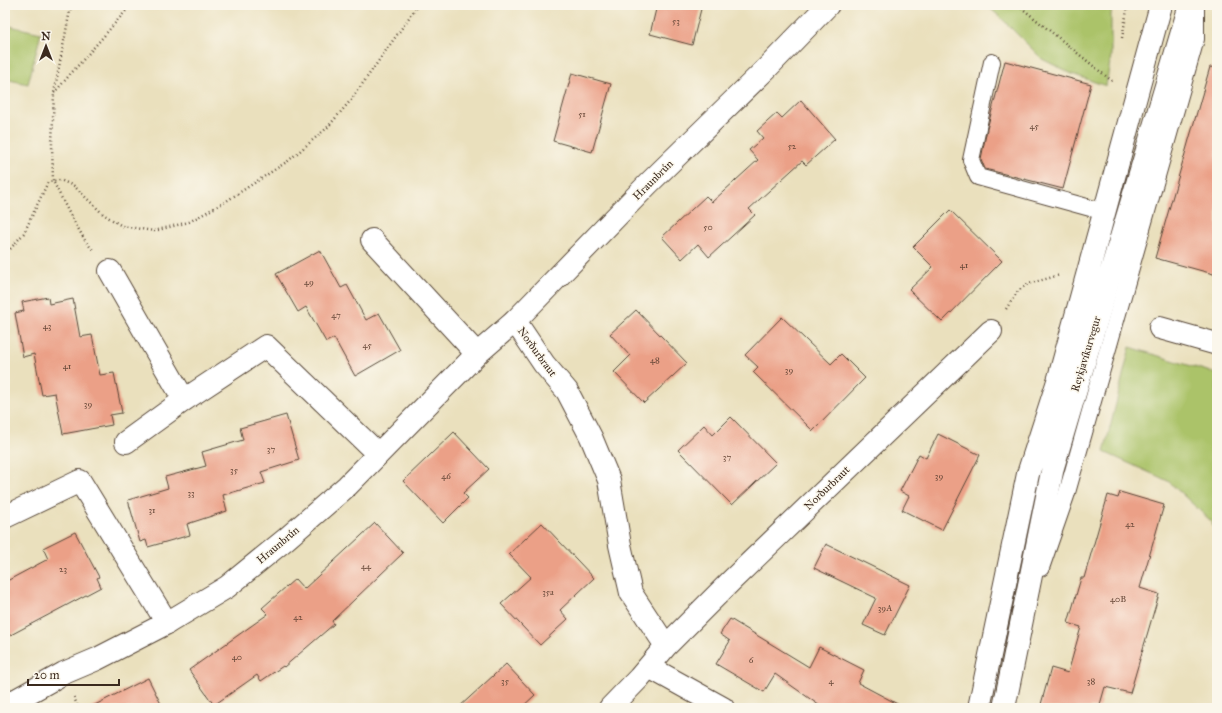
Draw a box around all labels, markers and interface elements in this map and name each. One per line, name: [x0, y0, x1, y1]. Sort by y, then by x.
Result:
house number: 53: [672, 15, 680, 26]
north arrow: [26, 26, 66, 66]
text: N: [41, 30, 51, 43]
house number: 51: [578, 108, 586, 119]
house number: 45: [1029, 120, 1039, 131]
house number: 52: [788, 140, 797, 151]
street label: Hraunbrún: [630, 157, 676, 203]
house number: 50: [703, 221, 713, 232]
house number: 41: [960, 259, 969, 270]
house number: 49: [304, 276, 314, 287]
house number: 47: [331, 309, 341, 320]
street label: Reykjavíkurvegur: [1068, 314, 1104, 393]
house number: 43: [43, 320, 52, 331]
street label: Norðurbraut: [515, 325, 559, 379]
house number: 45: [362, 339, 372, 350]
house number: 48: [650, 354, 660, 365]
house number: 41: [63, 360, 72, 371]
house number: 39: [785, 364, 793, 375]
house number: 39: [84, 398, 92, 409]
house number: 37: [267, 443, 275, 454]
house number: 37: [723, 451, 731, 462]
street label: Norðurbraut: [802, 463, 852, 513]
house number: 35: [230, 464, 239, 475]
house number: 46: [441, 470, 451, 481]
house number: 39: [935, 470, 943, 481]
house number: 33: [187, 487, 195, 498]
house number: 31: [148, 504, 156, 515]
house number: 42: [1125, 518, 1135, 529]
street label: Hraunbrún: [254, 523, 302, 566]
house number: 44: [361, 560, 372, 571]
house number: 23: [59, 563, 67, 574]
house number: 35a: [542, 586, 554, 597]
house number: 40B: [1110, 593, 1126, 604]
house number: 39A: [878, 602, 892, 613]
house number: 42: [293, 611, 303, 622]
house number: 40: [232, 651, 242, 662]
house number: 6: [749, 654, 754, 665]
scale bar: [28, 661, 119, 687]
text: 20 m: [34, 668, 60, 682]
house number: 35: [501, 675, 510, 686]
house number: 4: [828, 675, 834, 686]
house number: 38: [1087, 675, 1095, 686]

